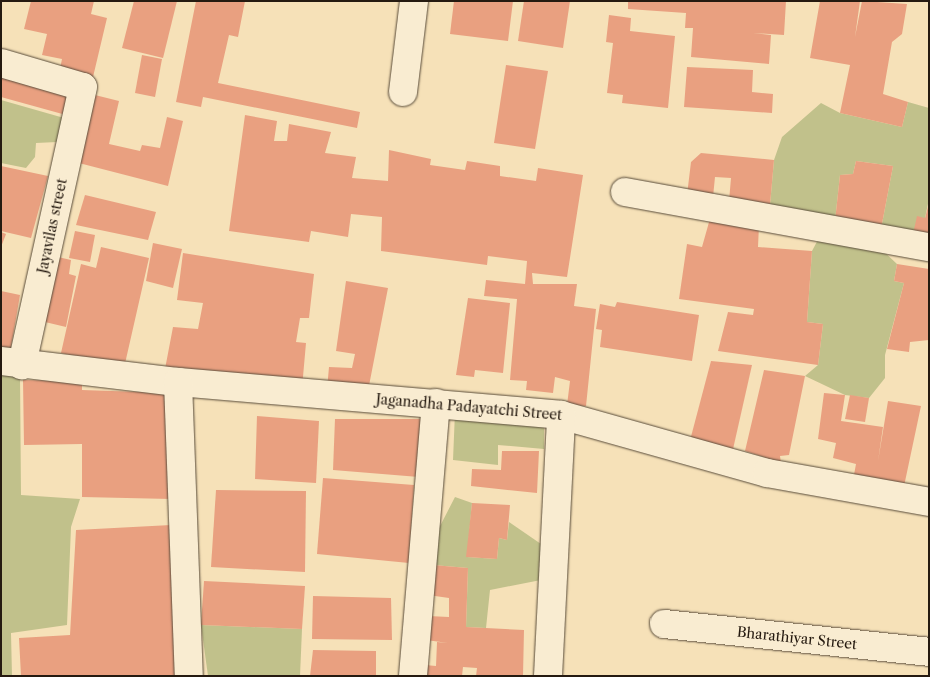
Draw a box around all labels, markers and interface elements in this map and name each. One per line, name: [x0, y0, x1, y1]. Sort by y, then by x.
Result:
street label: Jayavilas street: [34, 177, 70, 275]
street label: Jaganadha Padayatchi Street: [375, 390, 563, 424]
street label: Bharathiyar Street: [736, 623, 858, 653]

